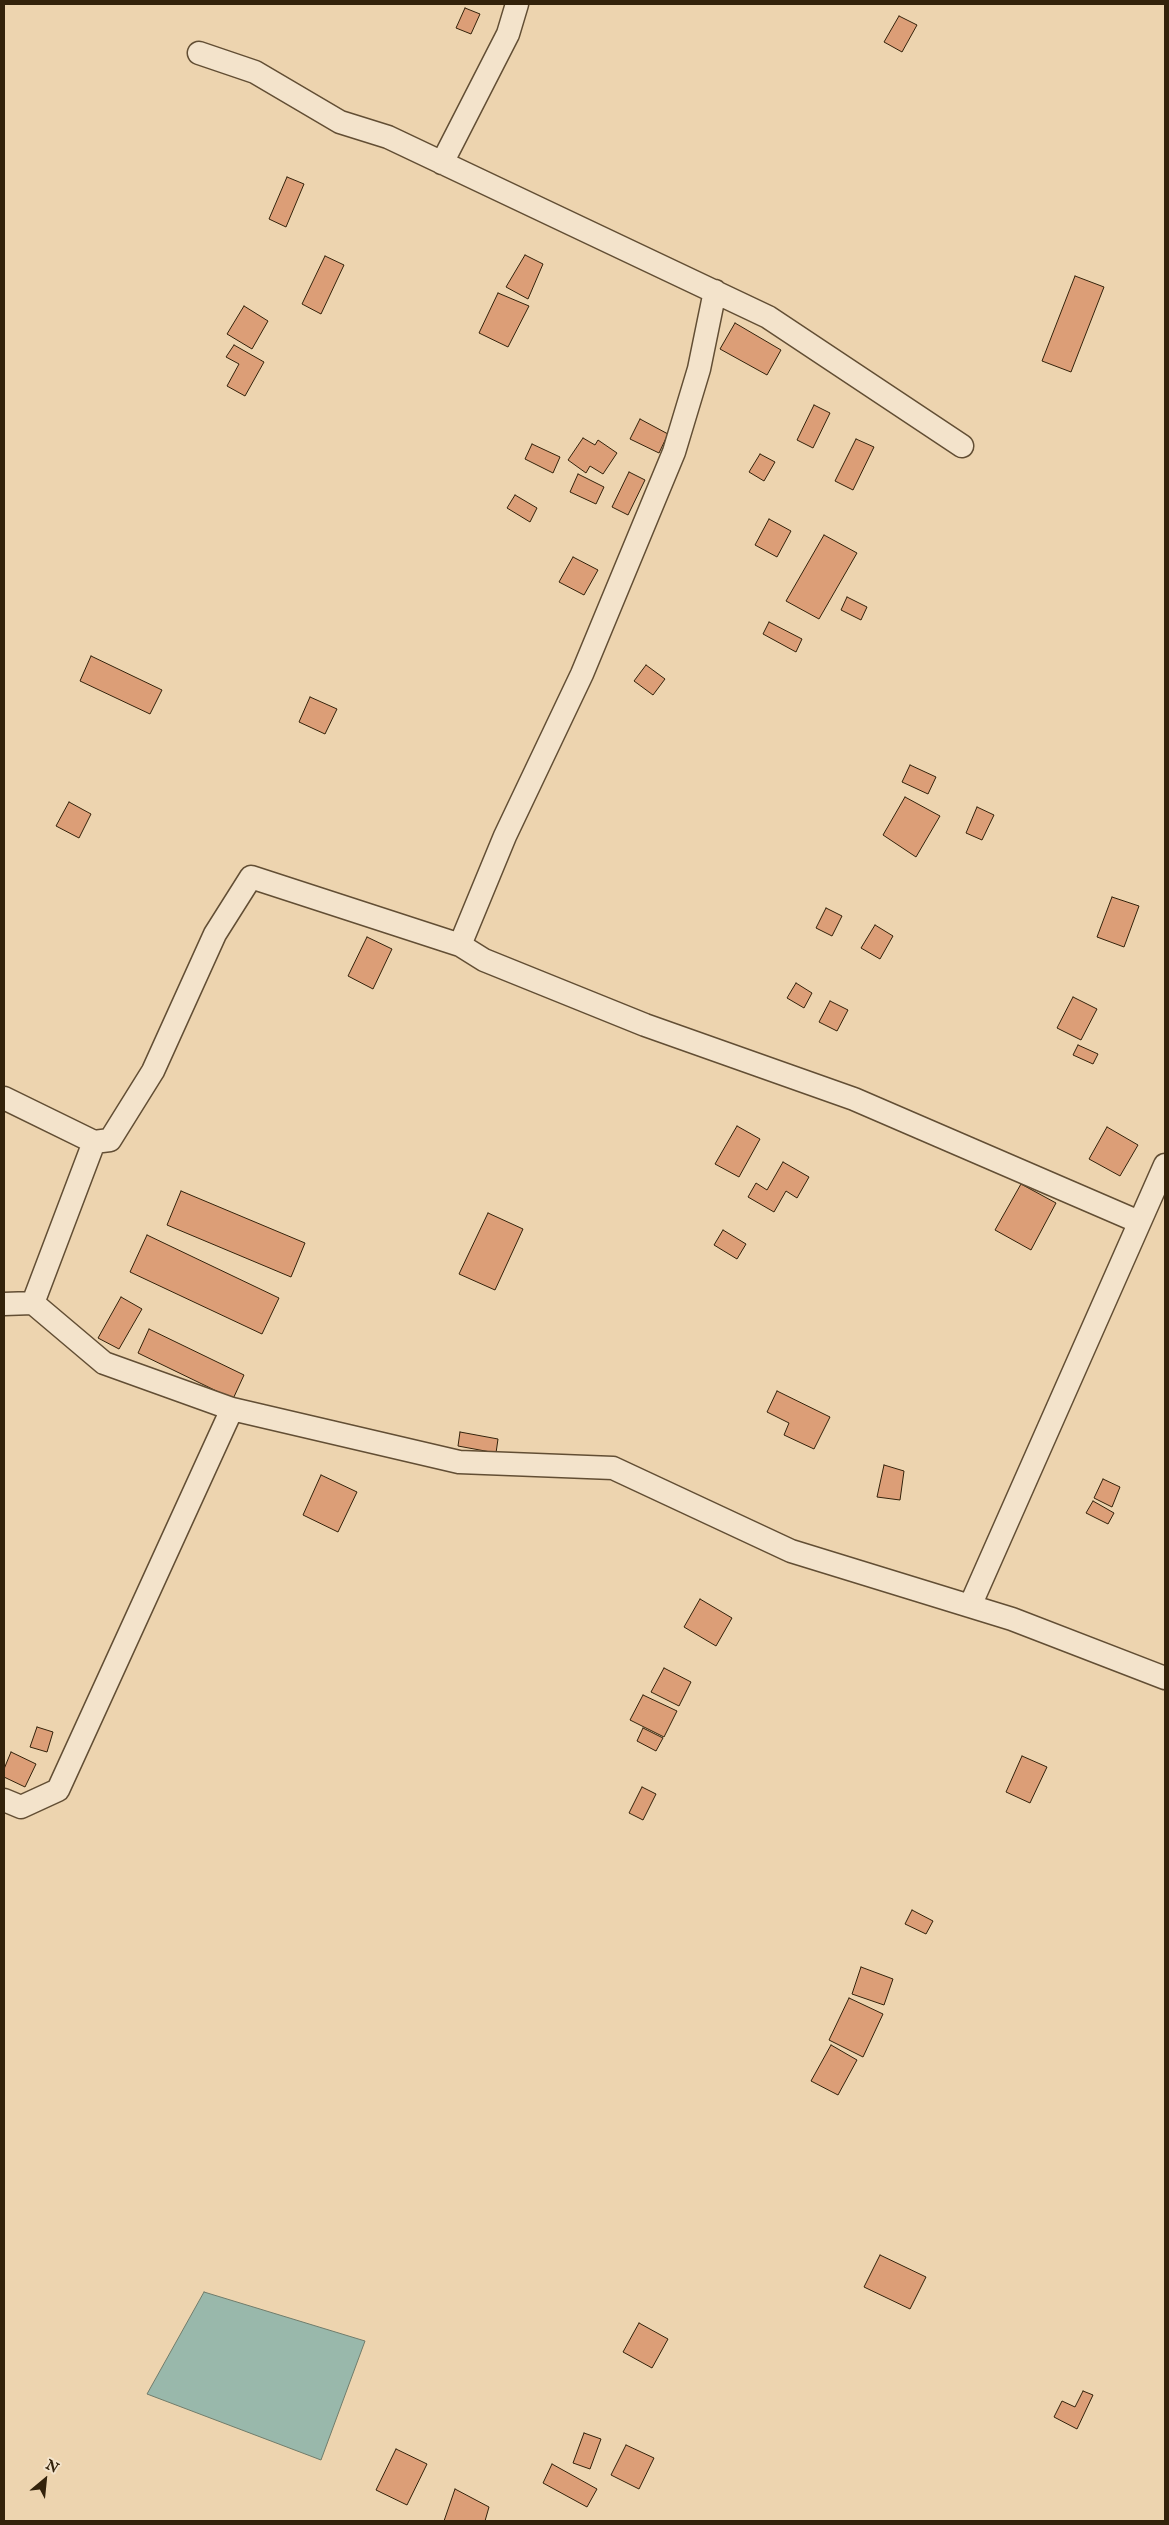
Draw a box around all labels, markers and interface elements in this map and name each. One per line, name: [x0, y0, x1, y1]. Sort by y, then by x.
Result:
north arrow: [20, 2455, 70, 2505]
text: N: [42, 2456, 62, 2478]

